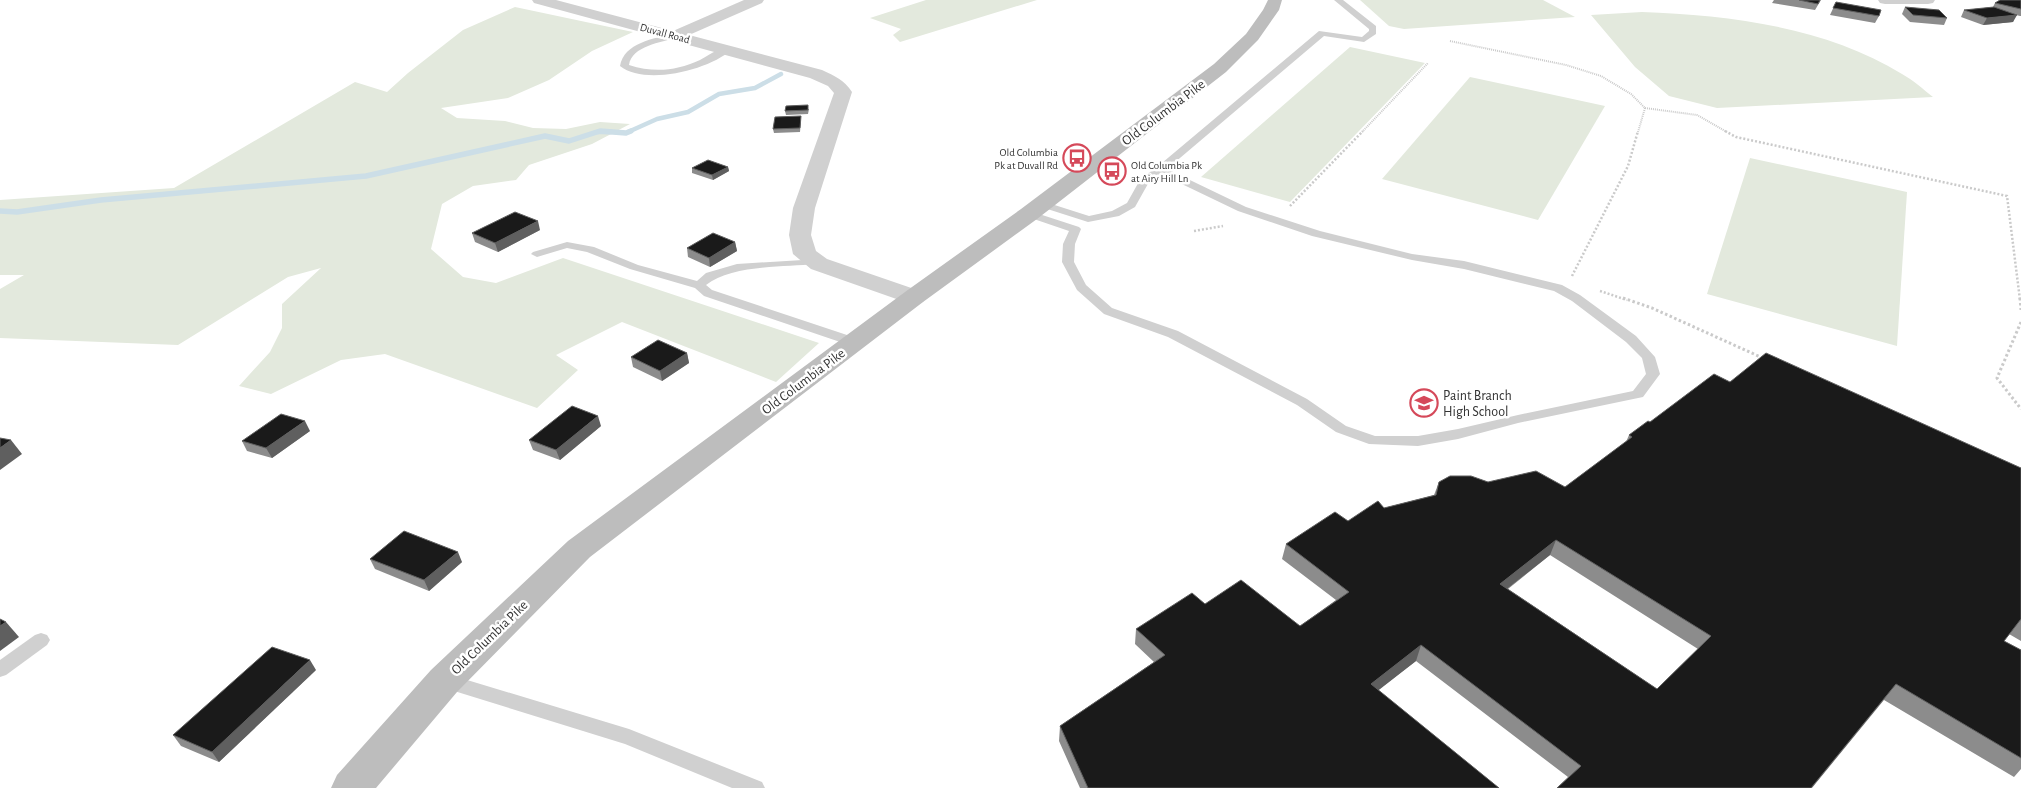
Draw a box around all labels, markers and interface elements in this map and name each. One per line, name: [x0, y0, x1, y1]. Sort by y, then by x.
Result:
street label: Duvall Road: [639, 22, 691, 46]
street label: Old Columbia Pike: [1119, 77, 1208, 149]
bus stop icon: Old Columbia Pk at Duvall Rd: [1062, 143, 1092, 173]
place label: Old Columbia Pk at Duvall Rd: [994, 147, 1058, 171]
bus stop icon: Old Columbia Pk at Airy Hill Ln: [1097, 156, 1127, 186]
place label: Old Columbia Pk at Airy Hill Ln: [1131, 160, 1202, 184]
street label: Old Columbia Pike: [759, 346, 848, 418]
school or university icon: Paint Branch High School: [1409, 388, 1439, 418]
place label: Paint Branch High School: [1443, 389, 1512, 419]
street label: Old Columbia Pike: [449, 598, 531, 678]

